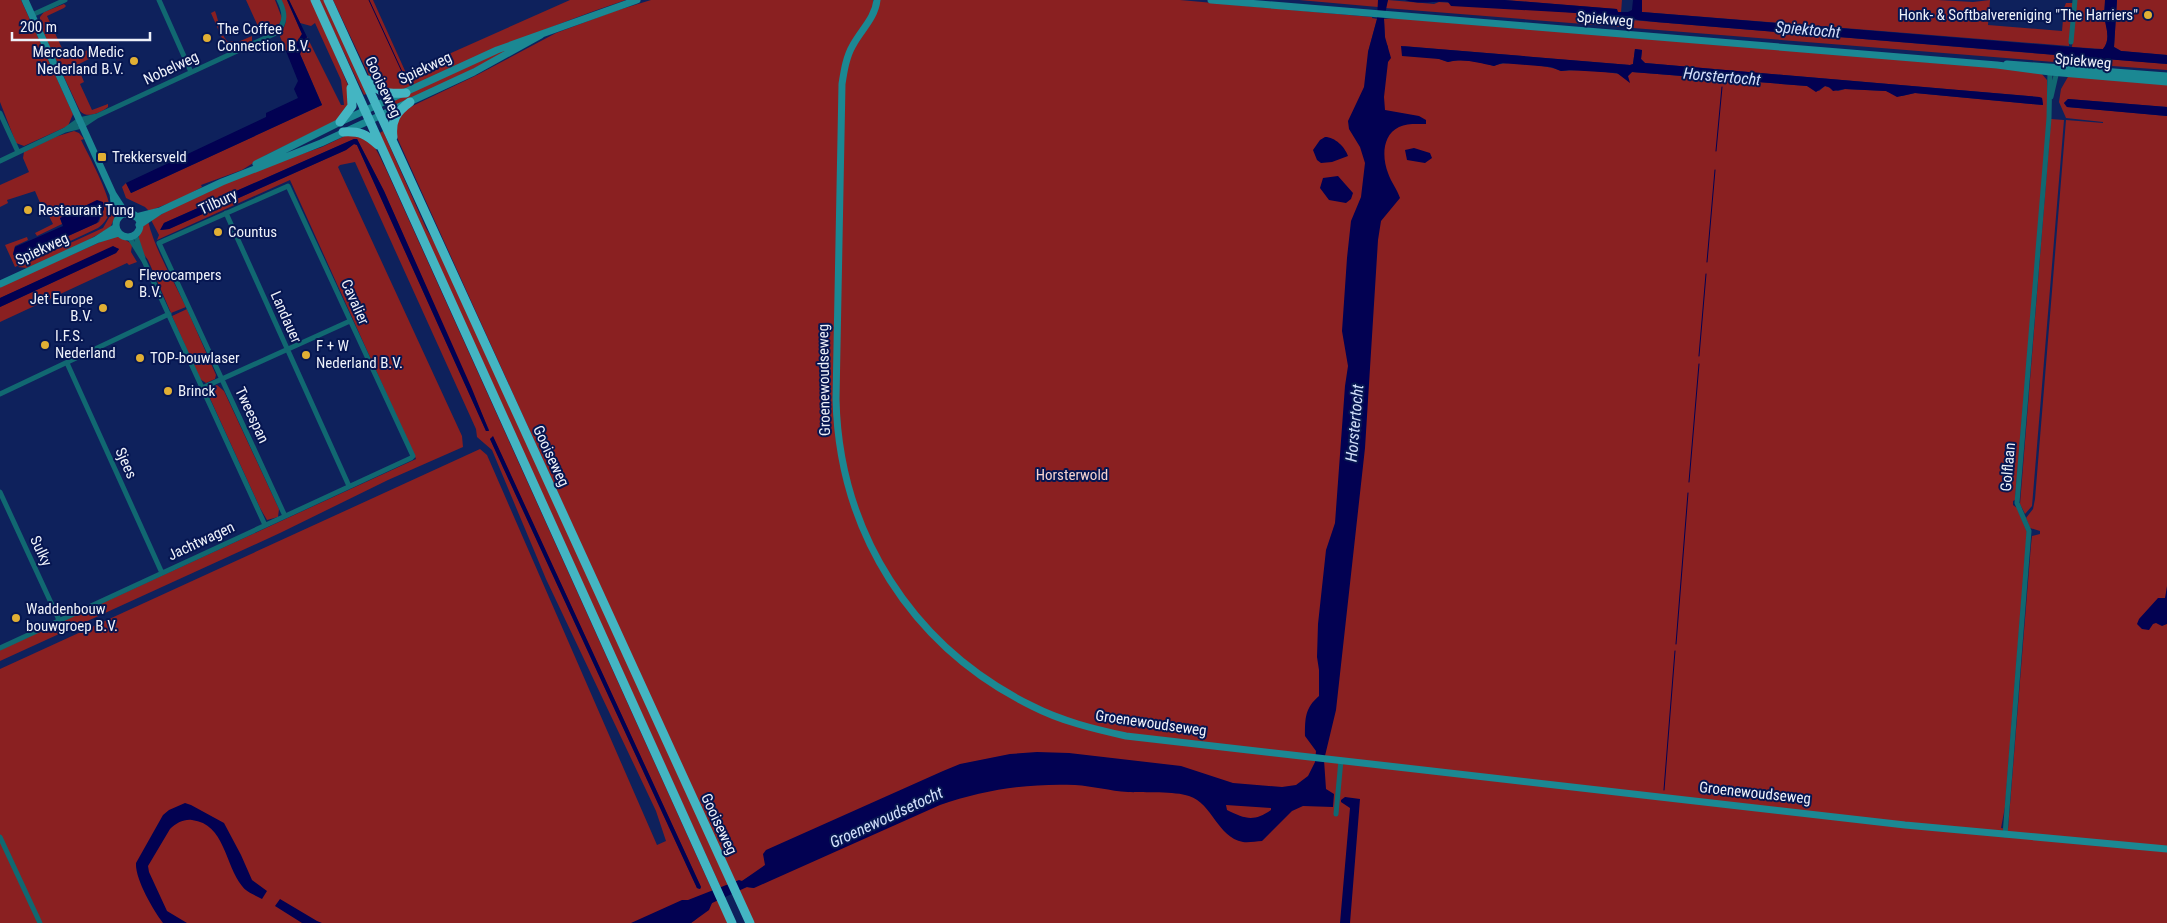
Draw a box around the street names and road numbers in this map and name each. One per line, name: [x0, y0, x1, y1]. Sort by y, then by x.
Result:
street label: Spiekweg: [1576, 8, 1634, 30]
street label: Nobelweg: [141, 47, 201, 89]
street label: Spiekweg: [396, 48, 454, 88]
street label: Spiekweg: [2054, 50, 2112, 72]
street label: Gooiseweg: [361, 54, 405, 120]
street label: Tilbury: [196, 185, 240, 219]
street label: Spiekweg: [13, 229, 71, 269]
street label: Cavalier: [337, 277, 373, 328]
street label: Landauer: [267, 288, 306, 346]
street label: Groenewoudseweg: [814, 324, 834, 436]
street label: Tweespan: [231, 384, 273, 446]
street label: Gooiseweg: [529, 423, 573, 489]
street label: Golflaan: [1997, 442, 2019, 492]
street label: Sjees: [111, 445, 141, 481]
street label: Jachtwagen: [165, 518, 237, 564]
street label: Sulky: [26, 533, 56, 569]
street label: Groenewoudseweg: [1094, 706, 1208, 740]
street label: Groenewoudseweg: [1698, 778, 1812, 808]
street label: Gooiseweg: [697, 791, 741, 857]

